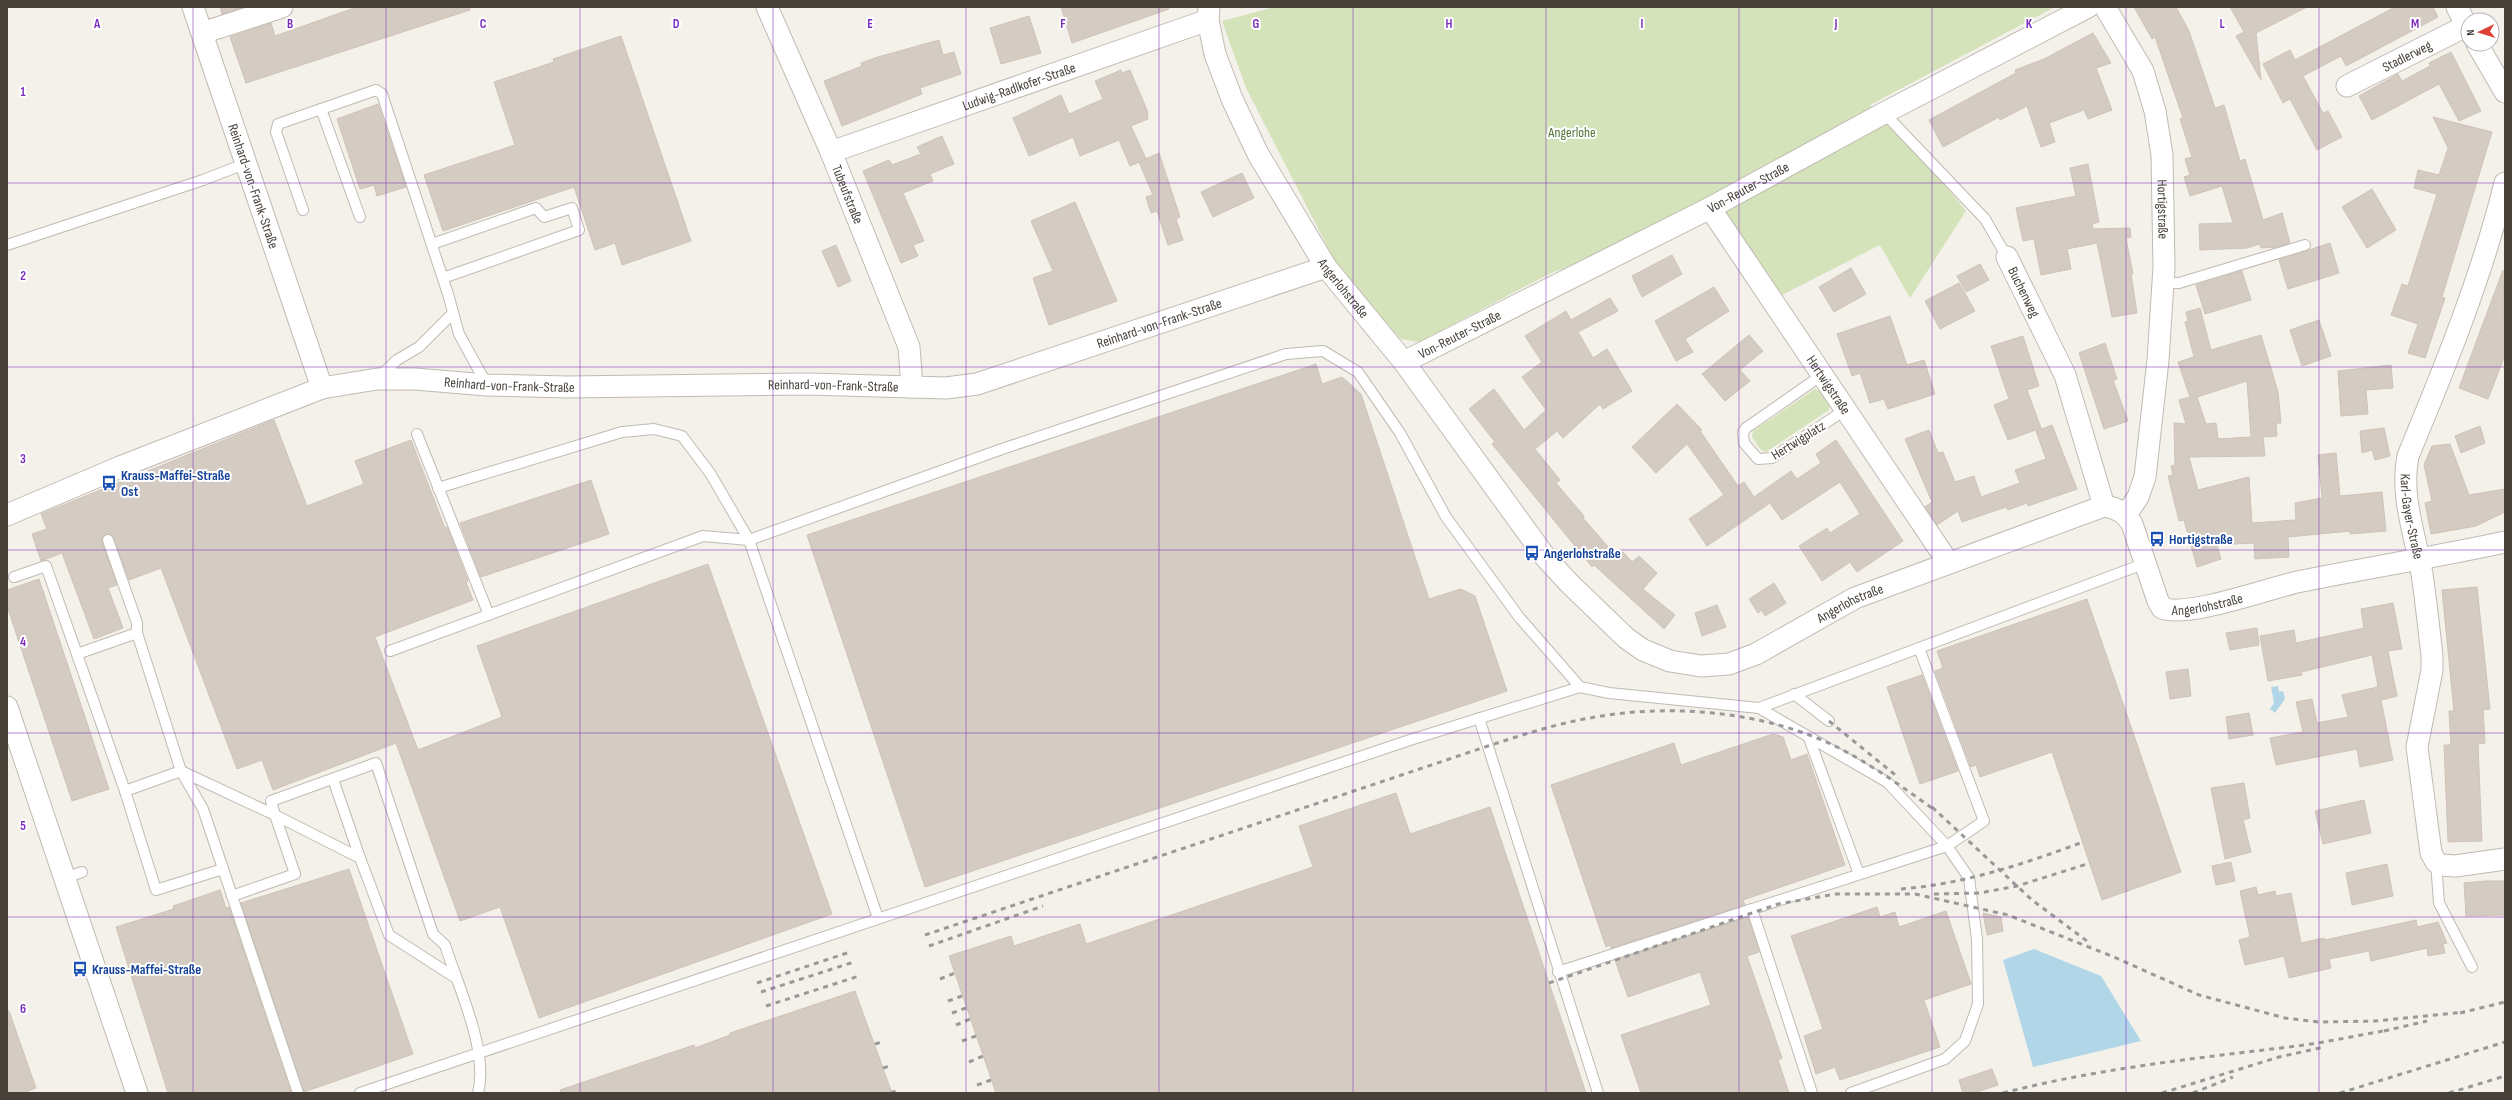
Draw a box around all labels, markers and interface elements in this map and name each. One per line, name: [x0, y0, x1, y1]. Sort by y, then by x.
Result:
north arrow: [2460, 12, 2500, 52]
text: A: [93, 16, 101, 32]
text: B: [287, 16, 293, 32]
text: C: [480, 16, 487, 32]
text: D: [673, 16, 680, 32]
text: E: [867, 16, 873, 32]
text: F: [1060, 16, 1066, 32]
text: G: [1253, 16, 1260, 32]
text: H: [1446, 16, 1453, 32]
text: I: [1641, 16, 1644, 32]
text: J: [1834, 16, 1838, 32]
text: K: [2026, 16, 2033, 32]
text: L: [2219, 16, 2225, 32]
text: M: [2411, 16, 2419, 32]
text: N: [2464, 29, 2477, 36]
street label: Stadlerweg: [2380, 37, 2435, 76]
street label: Ludwig-Radlkofer-Straße: [960, 59, 1078, 114]
text: 1: [20, 84, 26, 100]
street label: Reinhard-von-Frank-Straße: [224, 122, 282, 251]
park label: Angerlohe: [1547, 124, 1596, 141]
street label: Von-Reuter-Straße: [1705, 158, 1792, 217]
street label: Tubeufstraße: [828, 163, 867, 226]
street label: Hortigstraße: [2153, 179, 2171, 239]
street label: Angerlohstraße: [1313, 255, 1372, 322]
street label: Buchenweg: [2004, 264, 2044, 321]
text: 2: [20, 268, 26, 284]
street label: Reinhard-von-Frank-Straße: [1095, 295, 1224, 352]
street label: Von-Reuter-Straße: [1415, 307, 1504, 363]
street label: Hertwigstraße: [1803, 352, 1854, 418]
street label: Reinhard-von-Frank-Straße: [443, 373, 575, 396]
street label: Reinhard-von-Frank-Straße: [768, 376, 899, 396]
street label: Hertwigplatz: [1768, 417, 1828, 464]
text: 3: [20, 451, 26, 467]
place label: Krauss-Maffei-Straße Ost: [121, 467, 230, 500]
street label: Karl-Gayer-Straße: [2397, 473, 2427, 561]
bus stop icon: Krauss-Maffei-Straße Ost: [100, 474, 118, 492]
bus stop icon: Hortigstraße: [2148, 530, 2166, 548]
place label: Hortigstraße: [2169, 531, 2233, 548]
bus stop icon: Angerlohstraße: [1523, 544, 1541, 562]
place label: Angerlohstraße: [1543, 545, 1621, 562]
street label: Angerlohstraße: [1813, 580, 1886, 627]
street label: Angerlohstraße: [2171, 590, 2245, 619]
text: 4: [20, 634, 26, 650]
text: 5: [20, 818, 26, 834]
bus stop icon: Krauss-Maffei-Straße: [71, 960, 89, 978]
place label: Krauss-Maffei-Straße: [92, 961, 201, 978]
text: 6: [20, 1001, 26, 1017]

